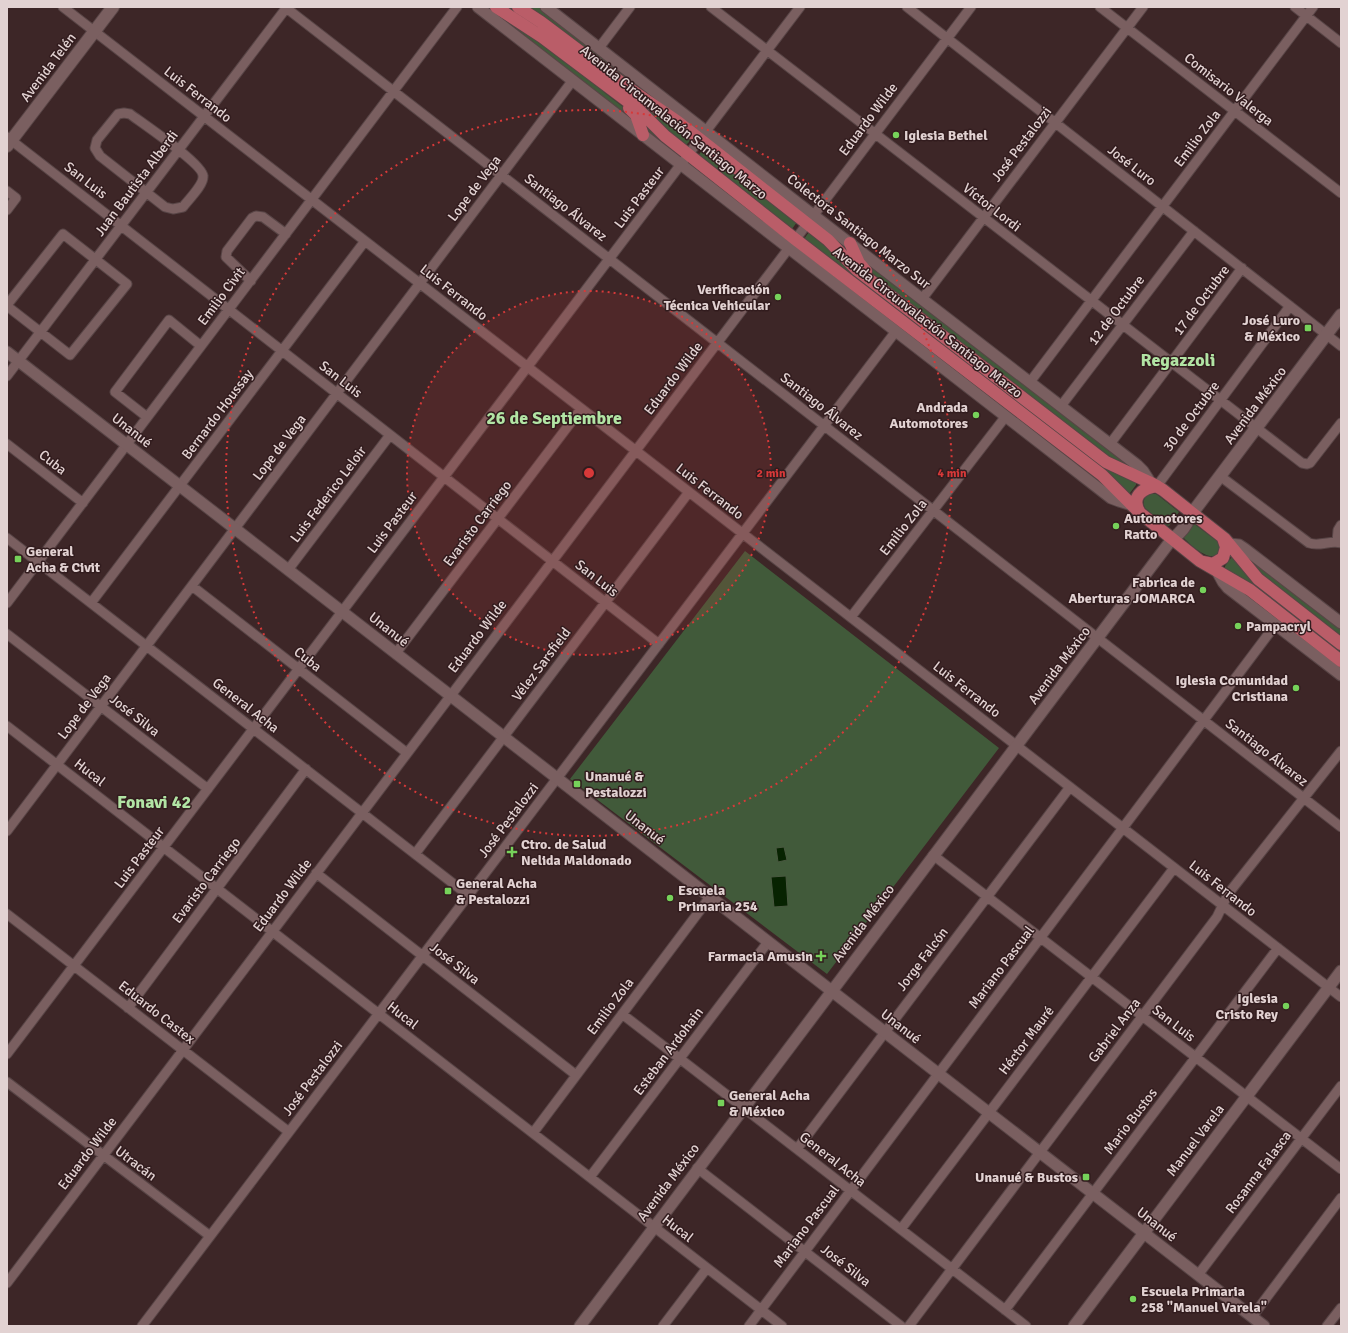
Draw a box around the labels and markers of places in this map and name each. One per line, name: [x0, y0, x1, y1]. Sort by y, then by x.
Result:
place label: Iglesia Bethel: [904, 127, 988, 144]
marker: Iglesia Bethel: [891, 130, 901, 140]
place label: Verificación Técnica Vehicular: [664, 281, 770, 314]
marker: Verificación Técnica Vehicular: [773, 292, 783, 302]
place label: José Luro & México: [1242, 312, 1300, 345]
marker: José Luro & México: [1303, 323, 1313, 333]
place label: Andrada Automotores: [890, 399, 968, 432]
marker: Andrada Automotores: [971, 410, 981, 420]
centre of rings: [582, 466, 596, 480]
place label: Automotores Ratto: [1124, 510, 1202, 543]
marker: Automotores Ratto: [1111, 521, 1121, 531]
place label: General Acha & Civit: [26, 543, 101, 576]
marker: General Acha & Civit: [13, 554, 23, 564]
place label: Fabrica de Aberturas JOMARCA: [1068, 574, 1195, 607]
marker: Fabrica de Aberturas JOMARCA: [1198, 585, 1208, 595]
place label: Pampacryl: [1246, 618, 1312, 635]
marker: Pampacryl: [1233, 621, 1243, 631]
place label: Iglesia Comunidad Cristiana: [1175, 672, 1288, 705]
marker: Iglesia Comunidad Cristiana: [1291, 683, 1301, 693]
place label: Unanué & Pestalozzi: [585, 768, 647, 801]
marker: Unanué & Pestalozzi: [572, 779, 582, 789]
place label: Ctro. de Salud Nelida Maldonado: [521, 836, 632, 869]
marker: Ctro. de Salud Nelida Maldonado: [506, 846, 518, 858]
place label: General Acha & Pestalozzi: [456, 875, 537, 908]
place label: Escuela Primaria 254: [678, 882, 758, 915]
marker: General Acha & Pestalozzi: [443, 886, 453, 896]
marker: Escuela Primaria 254: [665, 893, 675, 903]
place label: Farmacia Amusin: [708, 948, 813, 965]
marker: Farmacia Amusin: [816, 951, 826, 961]
place label: Iglesia Cristo Rey: [1215, 990, 1278, 1023]
marker: Iglesia Cristo Rey: [1281, 1001, 1291, 1011]
place label: General Acha & México: [729, 1087, 810, 1120]
marker: General Acha & México: [716, 1098, 726, 1108]
place label: Unanué & Bustos: [975, 1169, 1078, 1186]
marker: Unanué & Bustos: [1081, 1172, 1091, 1182]
place label: Escuela Primaria 258 "Manuel Varela": [1141, 1283, 1267, 1316]
marker: Escuela Primaria 258 "Manuel Varela": [1128, 1294, 1138, 1304]

